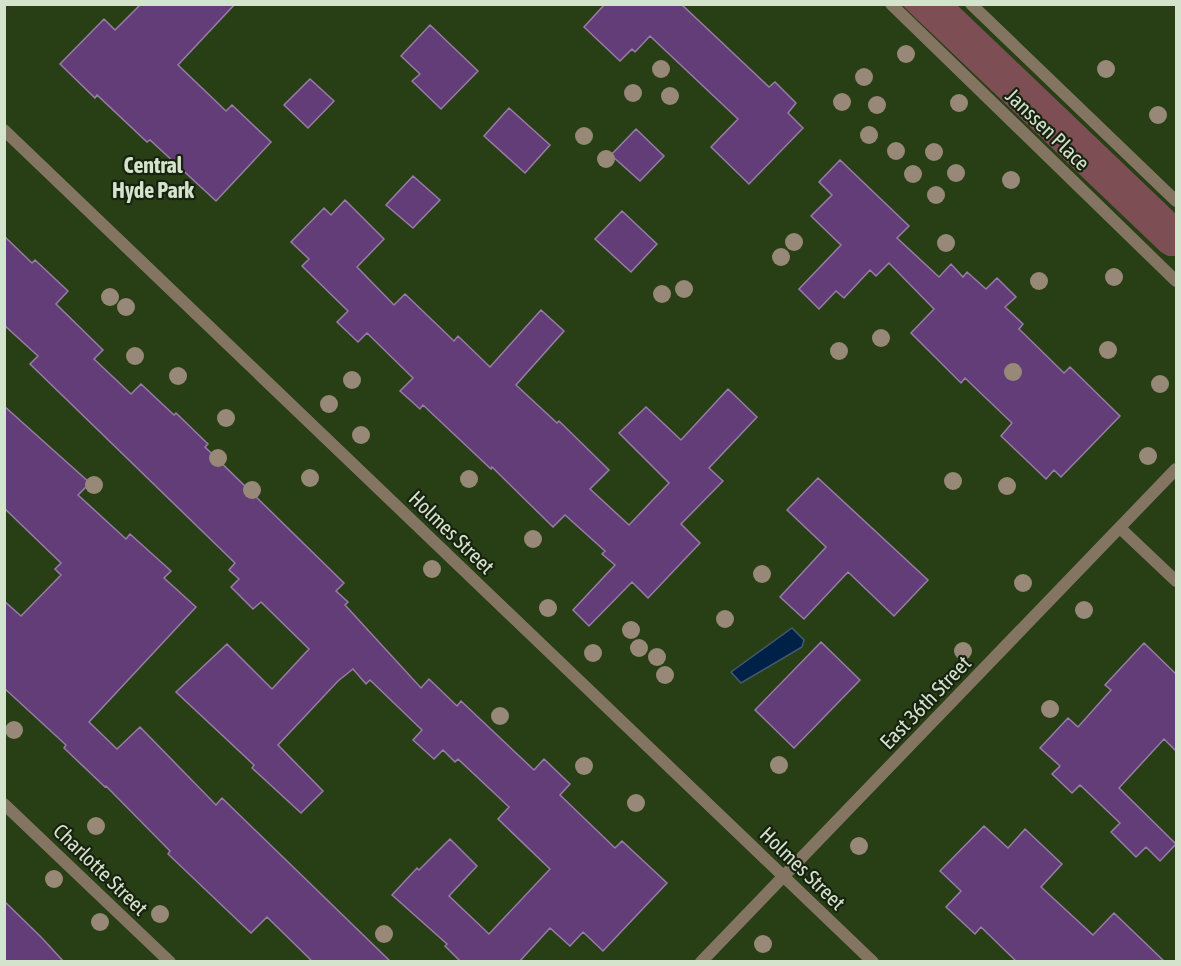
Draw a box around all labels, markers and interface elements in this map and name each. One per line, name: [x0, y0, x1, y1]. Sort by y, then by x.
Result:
street label: Janssen Place: [1001, 83, 1095, 175]
district label: Central Hyde Park: [112, 152, 194, 203]
street label: Holmes Street: [405, 486, 499, 578]
street label: East 36th Street: [875, 651, 975, 753]
street label: Charlotte Street: [49, 818, 153, 920]
street label: Holmes Street: [756, 822, 850, 914]

